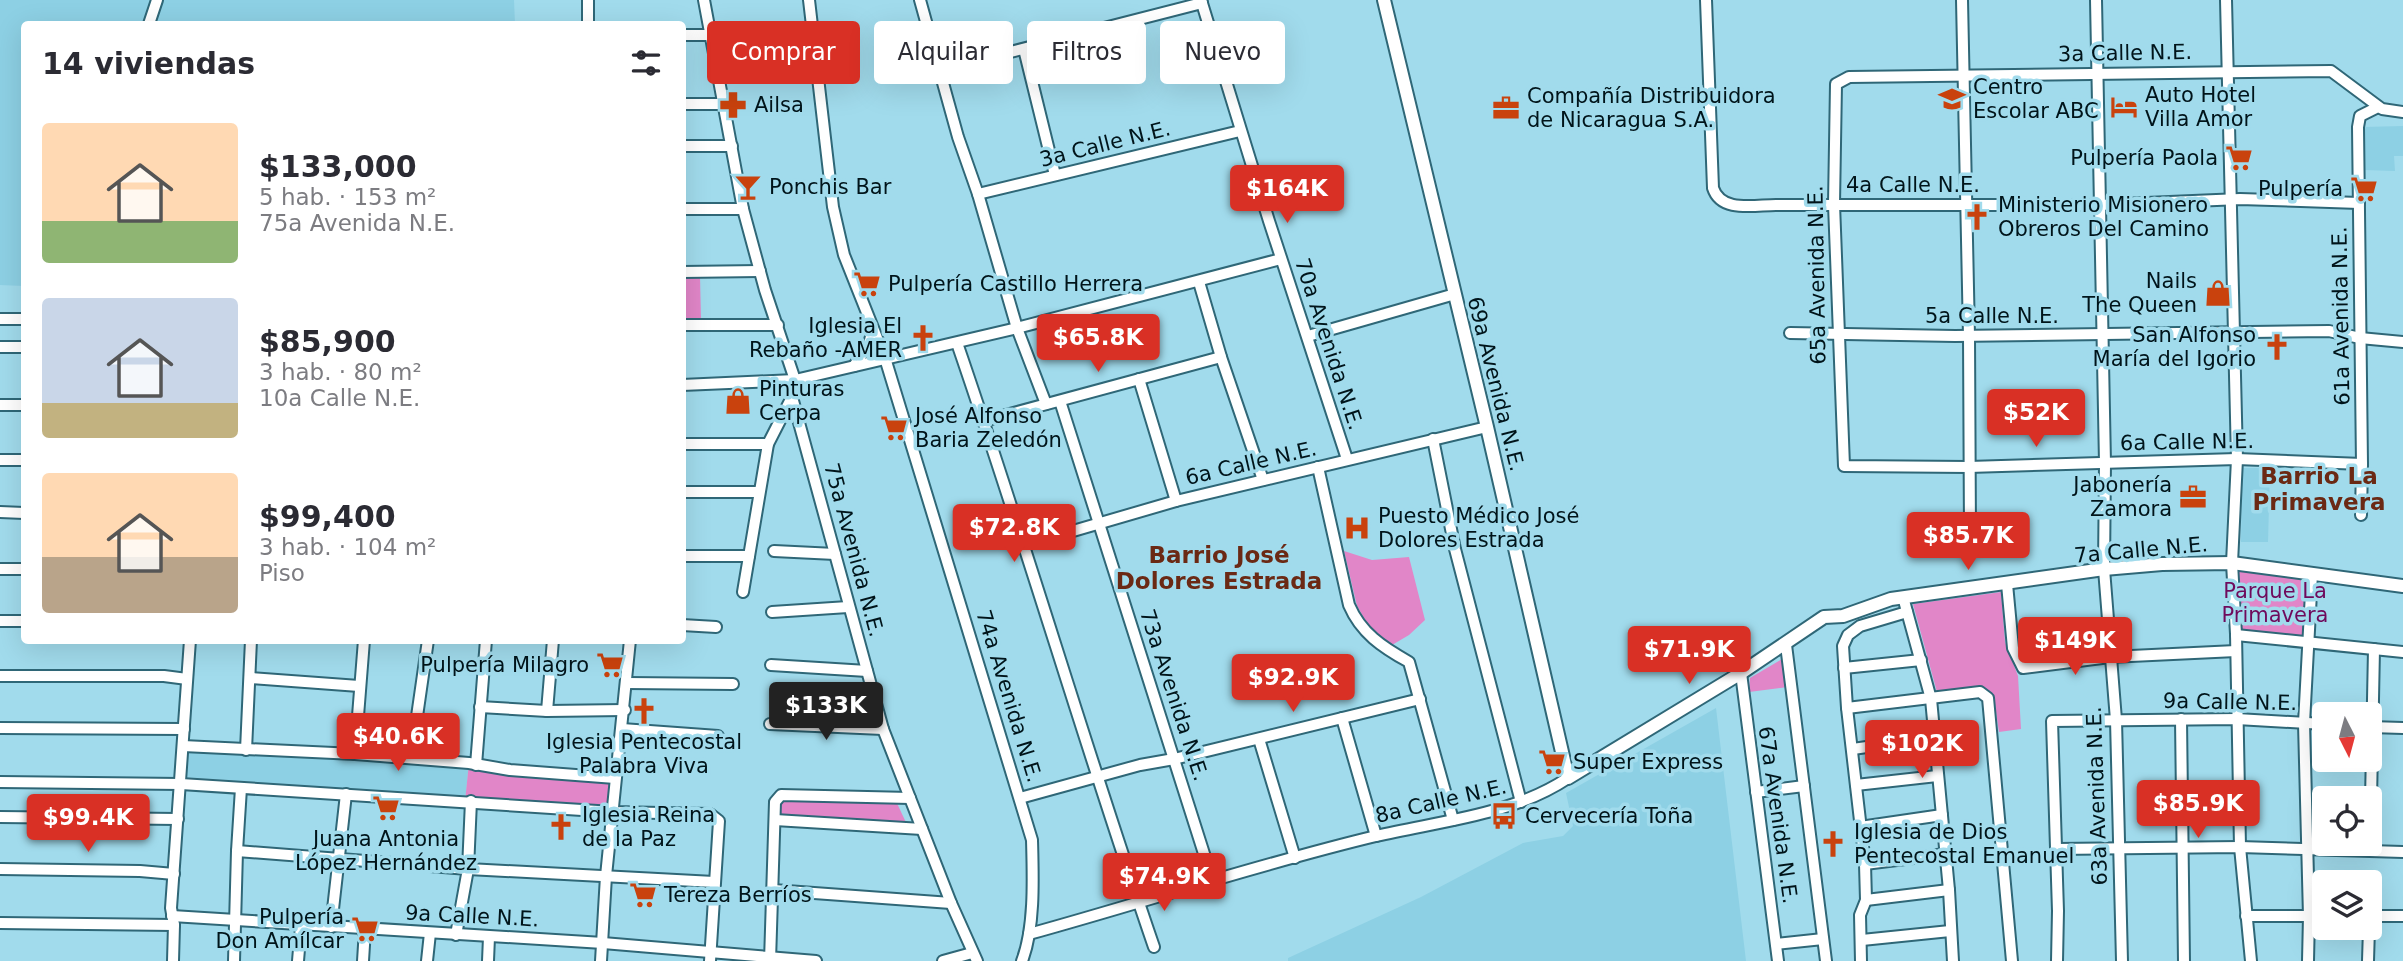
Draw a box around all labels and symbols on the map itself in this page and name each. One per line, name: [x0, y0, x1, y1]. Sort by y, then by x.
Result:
street label: 3a Calle N.E.: [2058, 40, 2192, 66]
place label: Centro Escolar ABC: [1973, 75, 2099, 123]
place label: Auto Hotel Villa Amor: [2145, 83, 2256, 131]
place label: Compañía Distribuidora de Nicaragua S.A.: [1527, 84, 1776, 132]
school or university icon: Centro Escolar ABC: [1937, 84, 1967, 114]
pharmacy icon: Ailsa: [718, 90, 748, 120]
hotel icon: Auto Hotel Villa Amor: [2109, 92, 2139, 122]
place label: Ailsa: [754, 93, 804, 117]
office icon: Compañía Distribuidora de Nicaragua S.A.: [1491, 93, 1521, 123]
street label: 3a Calle N.E.: [1037, 116, 1173, 172]
supermarket icon: Pulpería Paola: [2224, 143, 2254, 173]
place label: Pulpería Paola: [2070, 146, 2218, 170]
pin: $164K: [1238, 166, 1336, 225]
bar icon: Ponchis Bar: [733, 172, 763, 202]
street label: 4a Calle N.E.: [1846, 173, 1980, 197]
supermarket icon: Pulpería: [2349, 174, 2379, 204]
place label: Ponchis Bar: [769, 175, 892, 199]
place label: Pulpería: [2258, 177, 2343, 201]
street label: 65a Avenida N.E.: [1803, 185, 1831, 365]
place label: Ministerio Misionero Obreros Del Camino: [1998, 193, 2209, 241]
church icon: Ministerio Misionero Obreros Del Camino: [1962, 202, 1992, 232]
street label: 61a Avenida N.E.: [2327, 226, 2355, 406]
street label: 70a Avenida N.E.: [1290, 255, 1368, 433]
supermarket icon: Pulpería Castillo Herrera: [852, 269, 882, 299]
place label: Nails The Queen: [2081, 269, 2197, 317]
place label: Pulpería Castillo Herrera: [888, 272, 1143, 296]
shop icon: Nails The Queen: [2203, 278, 2233, 308]
street label: 69a Avenida N.E.: [1463, 294, 1529, 474]
street label: 5a Calle N.E.: [1925, 304, 2059, 328]
place label: Iglesia El Rebaño -AMER: [749, 314, 902, 362]
pin: $65.8K: [1041, 314, 1155, 374]
church icon: Iglesia El Rebaño -AMER: [908, 323, 938, 353]
place label: San Alfonso María del Igorio: [2093, 323, 2256, 371]
church icon: San Alfonso María del Igorio: [2262, 332, 2292, 362]
place label: Pinturas Cerpa: [759, 377, 844, 425]
shop icon: Pinturas Cerpa: [723, 386, 753, 416]
pin: $52K: [1995, 390, 2077, 449]
place label: José Alfonso Baria Zeledón: [913, 404, 1062, 452]
supermarket icon: José Alfonso Baria Zeledón: [879, 413, 909, 443]
street label: 6a Calle N.E.: [2120, 429, 2254, 455]
street label: 6a Calle N.E.: [1183, 436, 1319, 490]
street label: 75a Avenida N.E.: [819, 460, 889, 640]
district label: Barrio La Primavera: [2252, 463, 2386, 515]
place label: Jabonería Zamora: [2071, 473, 2172, 521]
office icon: Jabonería Zamora: [2178, 482, 2208, 512]
pin: $72.8K: [957, 504, 1071, 564]
place label: Puesto Médico José Dolores Estrada: [1378, 504, 1579, 552]
pin: $85.7K: [1911, 512, 2025, 572]
hospital icon: Puesto Médico José Dolores Estrada: [1342, 513, 1372, 543]
street label: 7a Calle N.E.: [2073, 532, 2209, 568]
district label: Barrio José Dolores Estrada: [1116, 542, 1322, 594]
park label: Parque La Primavera: [2222, 579, 2328, 627]
street label: 73a Avenida N.E.: [1135, 606, 1213, 784]
street label: 74a Avenida N.E.: [971, 607, 1047, 785]
pin: $149K: [2026, 618, 2124, 677]
pin: $71.9K: [1632, 626, 1746, 686]
supermarket icon: Pulpería Milagro: [595, 650, 625, 680]
place label: Pulpería Milagro: [420, 653, 589, 677]
pin: $92.9K: [1236, 654, 1350, 714]
pin: $133K: [777, 682, 875, 742]
street label: 9a Calle N.E.: [2163, 689, 2297, 715]
church icon: Iglesia Pentecostal Palabra Viva: [629, 696, 659, 726]
north arrow: [2312, 702, 2382, 772]
street label: 63a Avenida N.E.: [2082, 706, 2112, 886]
pin: $40.6K: [341, 714, 455, 773]
pin: $102K: [1873, 720, 1971, 780]
street label: 67a Avenida N.E.: [1754, 725, 1802, 905]
place label: Iglesia Pentecostal Palabra Viva: [546, 730, 742, 778]
supermarket icon: Super Express: [1537, 747, 1567, 777]
place label: Super Express: [1573, 750, 1723, 774]
street label: 8a Calle N.E.: [1373, 774, 1509, 828]
pin: $85.9K: [2141, 780, 2255, 840]
supermarket icon: Juana Antonia López Hernández: [371, 793, 401, 823]
pin: $99.4K: [31, 794, 145, 854]
bus stop icon: Cervecería Toña: [1489, 801, 1519, 831]
place label: Iglesia Reina de la Paz: [582, 803, 715, 851]
place label: Cervecería Toña: [1525, 804, 1693, 828]
church icon: Iglesia Reina de la Paz: [546, 812, 576, 842]
place label: Iglesia de Dios Pentecostal Emanuel: [1854, 820, 2074, 868]
place label: Juana Antonia López Hernández: [295, 827, 477, 875]
church icon: Iglesia de Dios Pentecostal Emanuel: [1818, 829, 1848, 859]
pin: $74.9K: [1107, 853, 1221, 913]
supermarket icon: Tereza Berríos: [628, 880, 658, 910]
place label: Tereza Berríos: [663, 883, 812, 907]
street label: 9a Calle N.E.: [404, 901, 540, 931]
place label: Pulpería Don Amílcar: [215, 905, 344, 953]
supermarket icon: Pulpería Don Amílcar: [350, 914, 380, 944]

